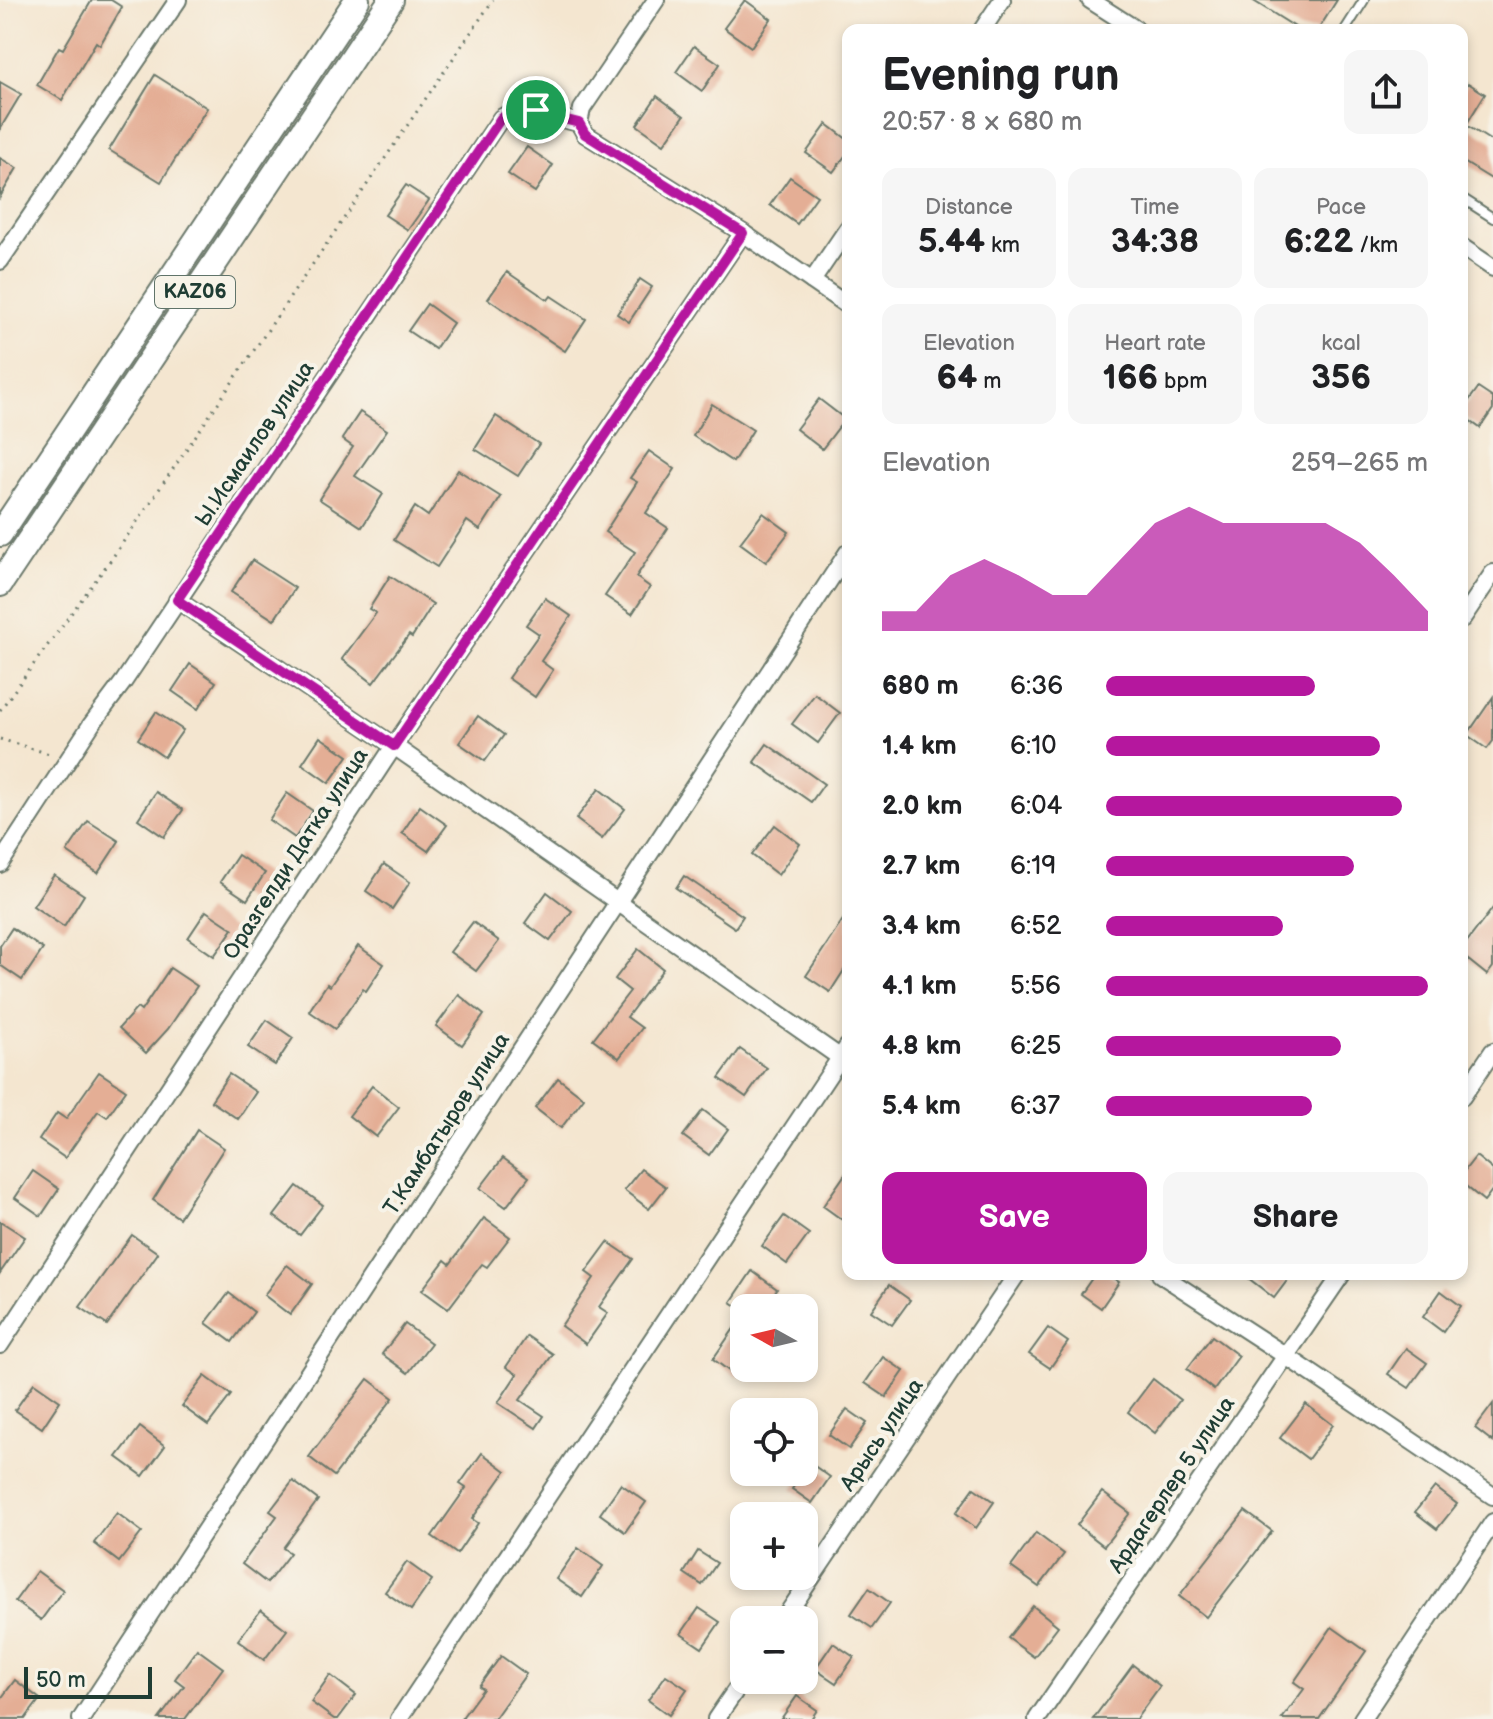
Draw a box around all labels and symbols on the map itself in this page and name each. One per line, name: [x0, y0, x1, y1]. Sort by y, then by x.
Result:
pin: [502, 76, 570, 144]
road number: KАZ06: [155, 276, 235, 308]
street label: Ы.Исмаилов улица: [190, 356, 320, 532]
street label: Оразгелди Датка улица: [217, 743, 375, 965]
street label: Т.Камбатыров улица: [378, 1028, 516, 1220]
north arrow: [730, 1294, 818, 1382]
street label: Арысь улица: [834, 1374, 930, 1497]
street label: Ардагерлер 5 улица: [1102, 1392, 1241, 1579]
scale bar: [24, 1663, 152, 1699]

